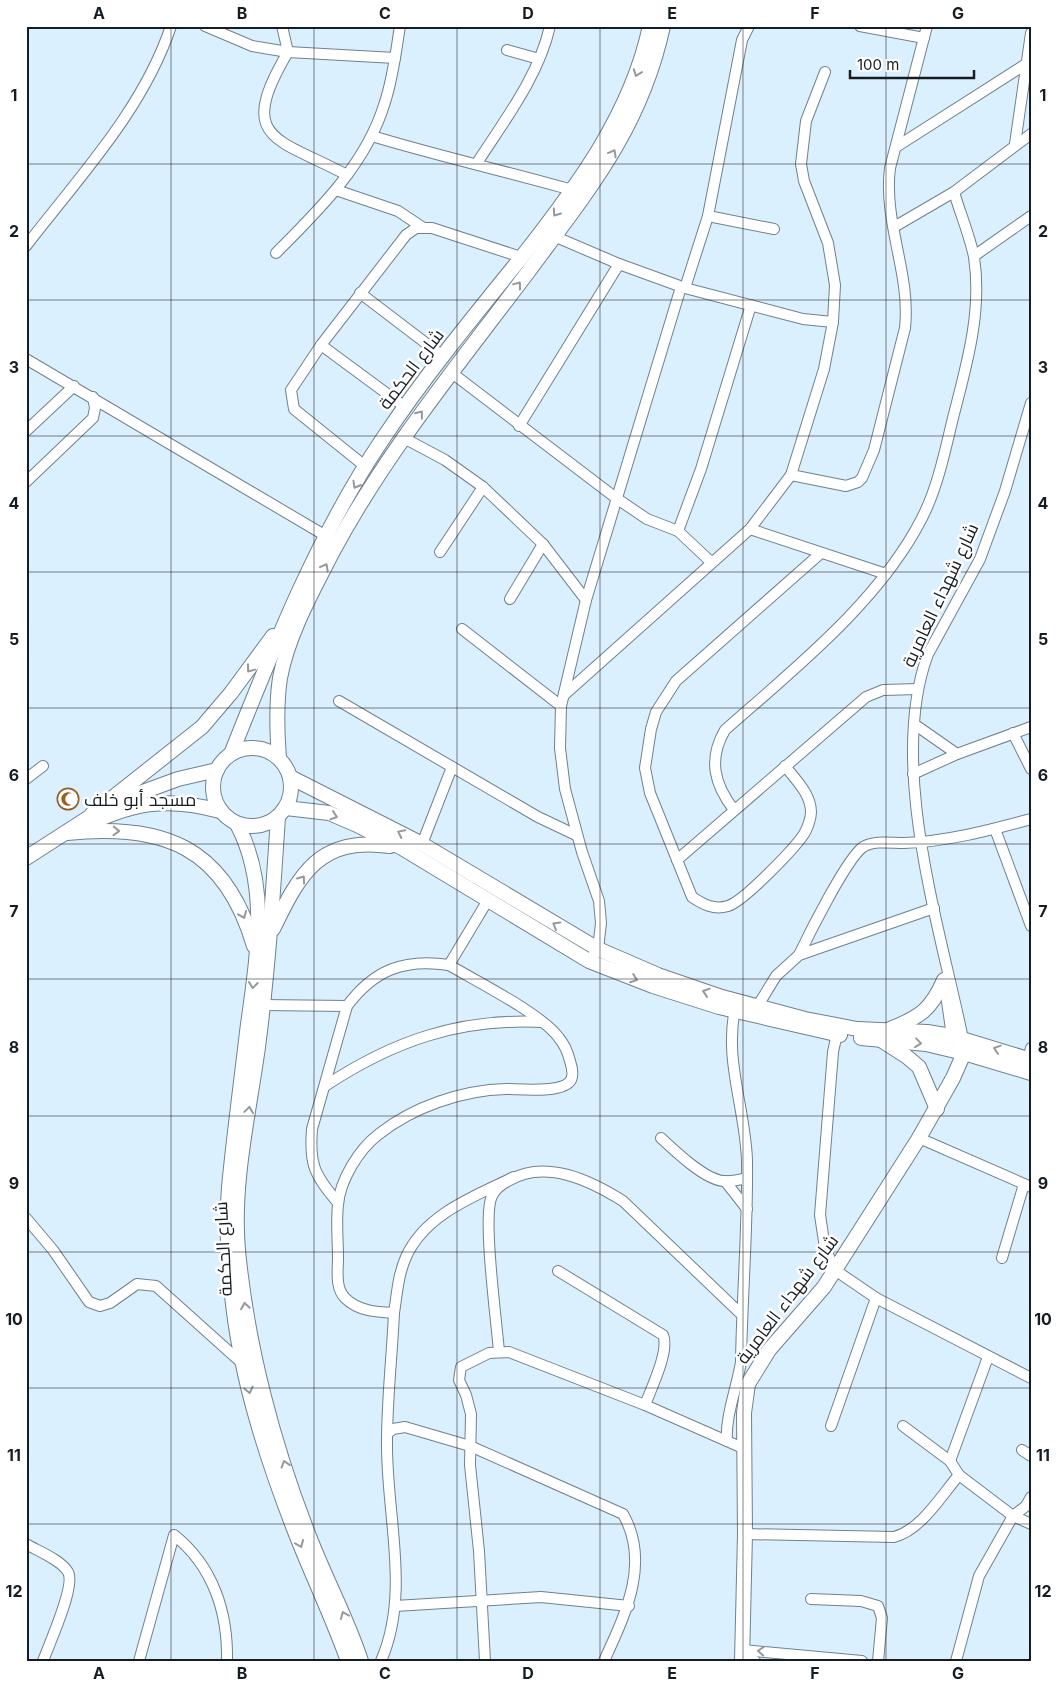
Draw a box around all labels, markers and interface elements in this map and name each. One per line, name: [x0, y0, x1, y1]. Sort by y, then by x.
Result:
text: A: [93, 3, 105, 23]
text: B: [237, 3, 247, 23]
text: C: [379, 3, 391, 23]
text: D: [522, 3, 534, 23]
text: E: [667, 3, 677, 23]
text: F: [810, 3, 820, 23]
text: G: [952, 3, 964, 23]
scale bar: [850, 48, 973, 80]
text: 100 m: [857, 55, 899, 74]
one-way arrow: [632, 68, 642, 77]
text: 1: [11, 85, 17, 105]
text: 1: [1040, 85, 1046, 105]
one-way arrow: [607, 149, 617, 158]
one-way arrow: [553, 207, 562, 217]
text: 2: [9, 221, 19, 241]
text: 2: [1038, 221, 1048, 241]
one-way arrow: [513, 282, 521, 291]
street label: شارع الحكمة: [374, 325, 450, 414]
text: 3: [9, 357, 19, 377]
text: 3: [1038, 357, 1048, 377]
one-way arrow: [415, 411, 423, 420]
one-way arrow: [352, 479, 362, 488]
text: 4: [9, 493, 20, 513]
text: 4: [1038, 493, 1049, 513]
street label: شارع شهداء العامرية: [897, 520, 984, 671]
one-way arrow: [319, 563, 329, 572]
text: 5: [9, 629, 19, 649]
text: 5: [1038, 629, 1048, 649]
one-way arrow: [247, 663, 256, 673]
text: 6: [9, 765, 19, 785]
text: 6: [1038, 765, 1048, 785]
mosque icon: مسجد أبو خلف: [56, 787, 80, 811]
place label: مسجد أبو خلف: [84, 789, 196, 811]
one-way arrow: [330, 810, 338, 820]
one-way arrow: [112, 825, 120, 836]
one-way arrow: [397, 829, 406, 839]
one-way arrow: [296, 875, 305, 884]
text: 7: [9, 901, 19, 921]
text: 7: [1038, 901, 1048, 921]
one-way arrow: [237, 910, 247, 918]
one-way arrow: [553, 921, 562, 931]
one-way arrow: [629, 973, 638, 983]
one-way arrow: [248, 982, 259, 990]
one-way arrow: [702, 987, 711, 997]
text: 8: [9, 1037, 19, 1057]
text: 8: [1038, 1037, 1048, 1057]
one-way arrow: [914, 1038, 922, 1048]
one-way arrow: [993, 1045, 1001, 1055]
one-way arrow: [243, 1106, 254, 1114]
text: 9: [9, 1173, 19, 1193]
text: 9: [1038, 1173, 1048, 1193]
street label: شارع الحكمة: [210, 1201, 238, 1297]
street label: شارع شهداء العامرية: [732, 1230, 844, 1369]
one-way arrow: [241, 1302, 251, 1311]
text: 10: [5, 1309, 23, 1329]
text: 10: [1034, 1309, 1052, 1329]
one-way arrow: [243, 1385, 254, 1394]
text: 11: [7, 1445, 21, 1465]
text: 11: [1036, 1445, 1050, 1465]
one-way arrow: [280, 1460, 290, 1469]
one-way arrow: [294, 1539, 305, 1548]
text: 12: [6, 1581, 22, 1601]
text: 12: [1035, 1581, 1051, 1601]
one-way arrow: [339, 1611, 350, 1620]
one-way arrow: [757, 1646, 765, 1657]
text: A: [93, 1663, 105, 1683]
text: B: [237, 1663, 247, 1683]
text: C: [379, 1663, 391, 1683]
text: D: [522, 1663, 534, 1683]
text: E: [667, 1663, 677, 1683]
text: F: [810, 1663, 820, 1683]
text: G: [952, 1663, 964, 1683]

